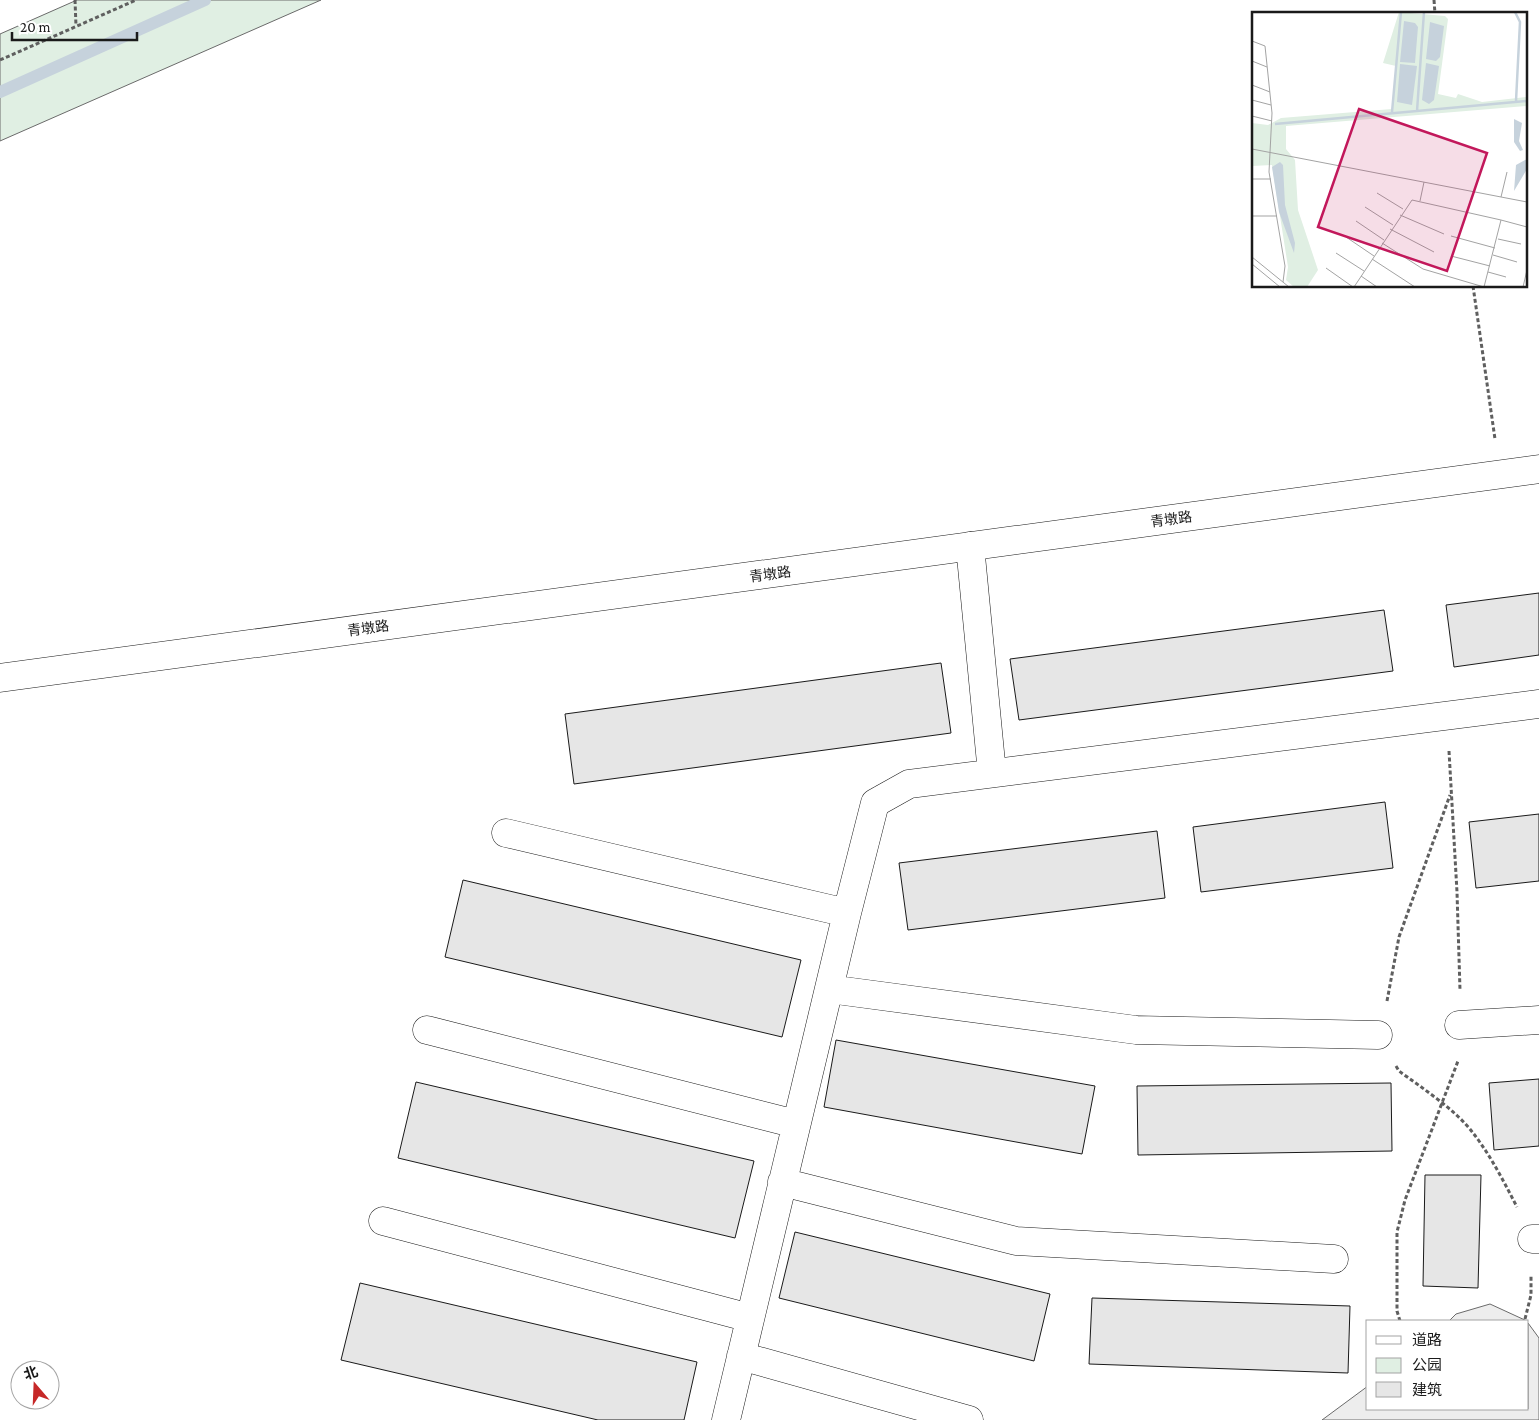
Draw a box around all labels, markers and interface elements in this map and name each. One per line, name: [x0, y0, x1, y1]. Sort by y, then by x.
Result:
scale bar: [12, 10, 138, 42]
inset map: [1252, 12, 1526, 288]
text: 20 m: [20, 19, 51, 35]
street label: 青墩路: [1149, 508, 1193, 530]
street label: 青墩路: [748, 563, 792, 585]
street label: 青墩路: [346, 617, 390, 639]
legend: [1366, 1320, 1529, 1410]
text: 道路: [1412, 1332, 1442, 1348]
text: 公园: [1412, 1357, 1442, 1373]
north arrow: [10, 1360, 60, 1410]
text: 北: [22, 1363, 40, 1383]
text: 建筑: [1412, 1382, 1442, 1398]

